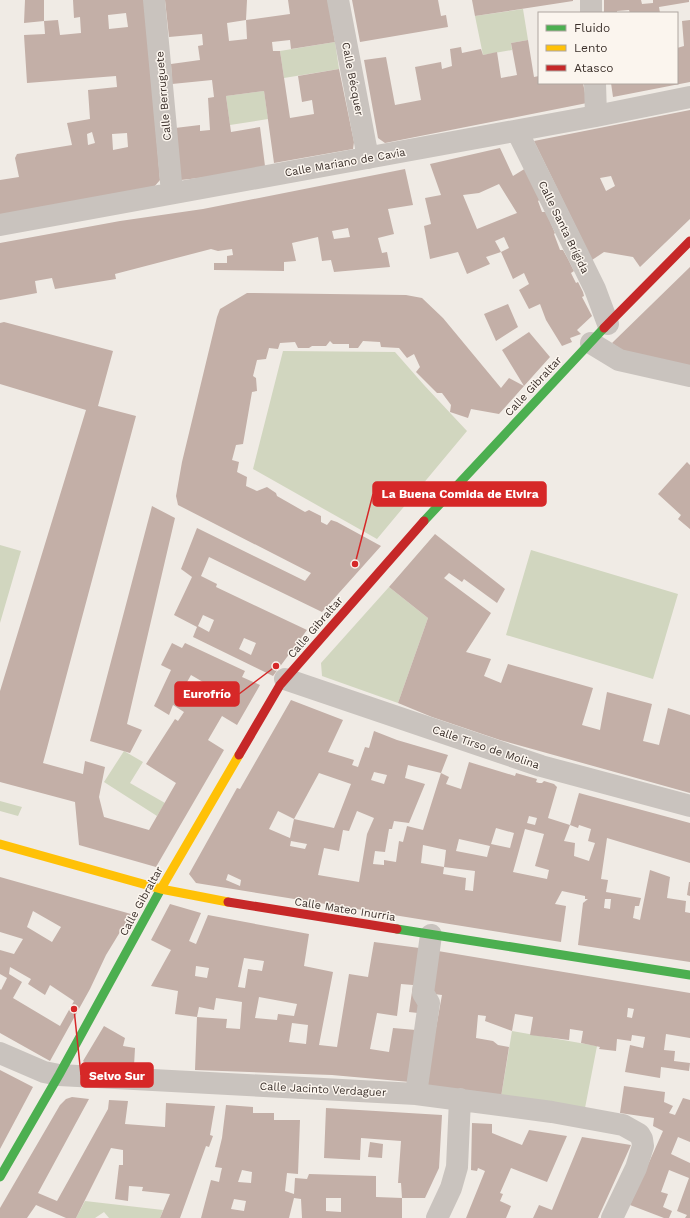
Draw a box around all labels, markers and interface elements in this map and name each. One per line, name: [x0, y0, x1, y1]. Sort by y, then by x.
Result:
legend: [538, 12, 678, 84]
text: Fluido: [574, 21, 610, 35]
street label: Calle Bécquer: [339, 41, 366, 118]
text: Lento: [574, 41, 608, 55]
street label: Calle Berruguete: [153, 51, 174, 141]
text: Atasco: [574, 61, 614, 75]
street label: Calle Mariano de Cavia: [284, 145, 406, 180]
street label: Calle Santa Brígida: [535, 179, 592, 276]
street label: Calle Gibraltar: [502, 353, 565, 419]
callout: La Buena Comida de Elvira: [373, 482, 546, 506]
text: La Buena Comida de Elvira: [381, 487, 539, 501]
street label: Calle Gibraltar: [285, 593, 346, 661]
callout: Eurofrío: [175, 682, 239, 706]
text: Eurofrío: [183, 687, 231, 701]
street label: Calle Tirso de Molina: [431, 723, 541, 772]
street label: Calle Gibraltar: [117, 864, 166, 938]
street label: Calle Mateo Inurria: [293, 895, 396, 924]
callout: Selvo Sur: [81, 1063, 153, 1087]
text: Selvo Sur: [89, 1069, 146, 1083]
street label: Calle Jacinto Verdaguer: [259, 1080, 387, 1099]

